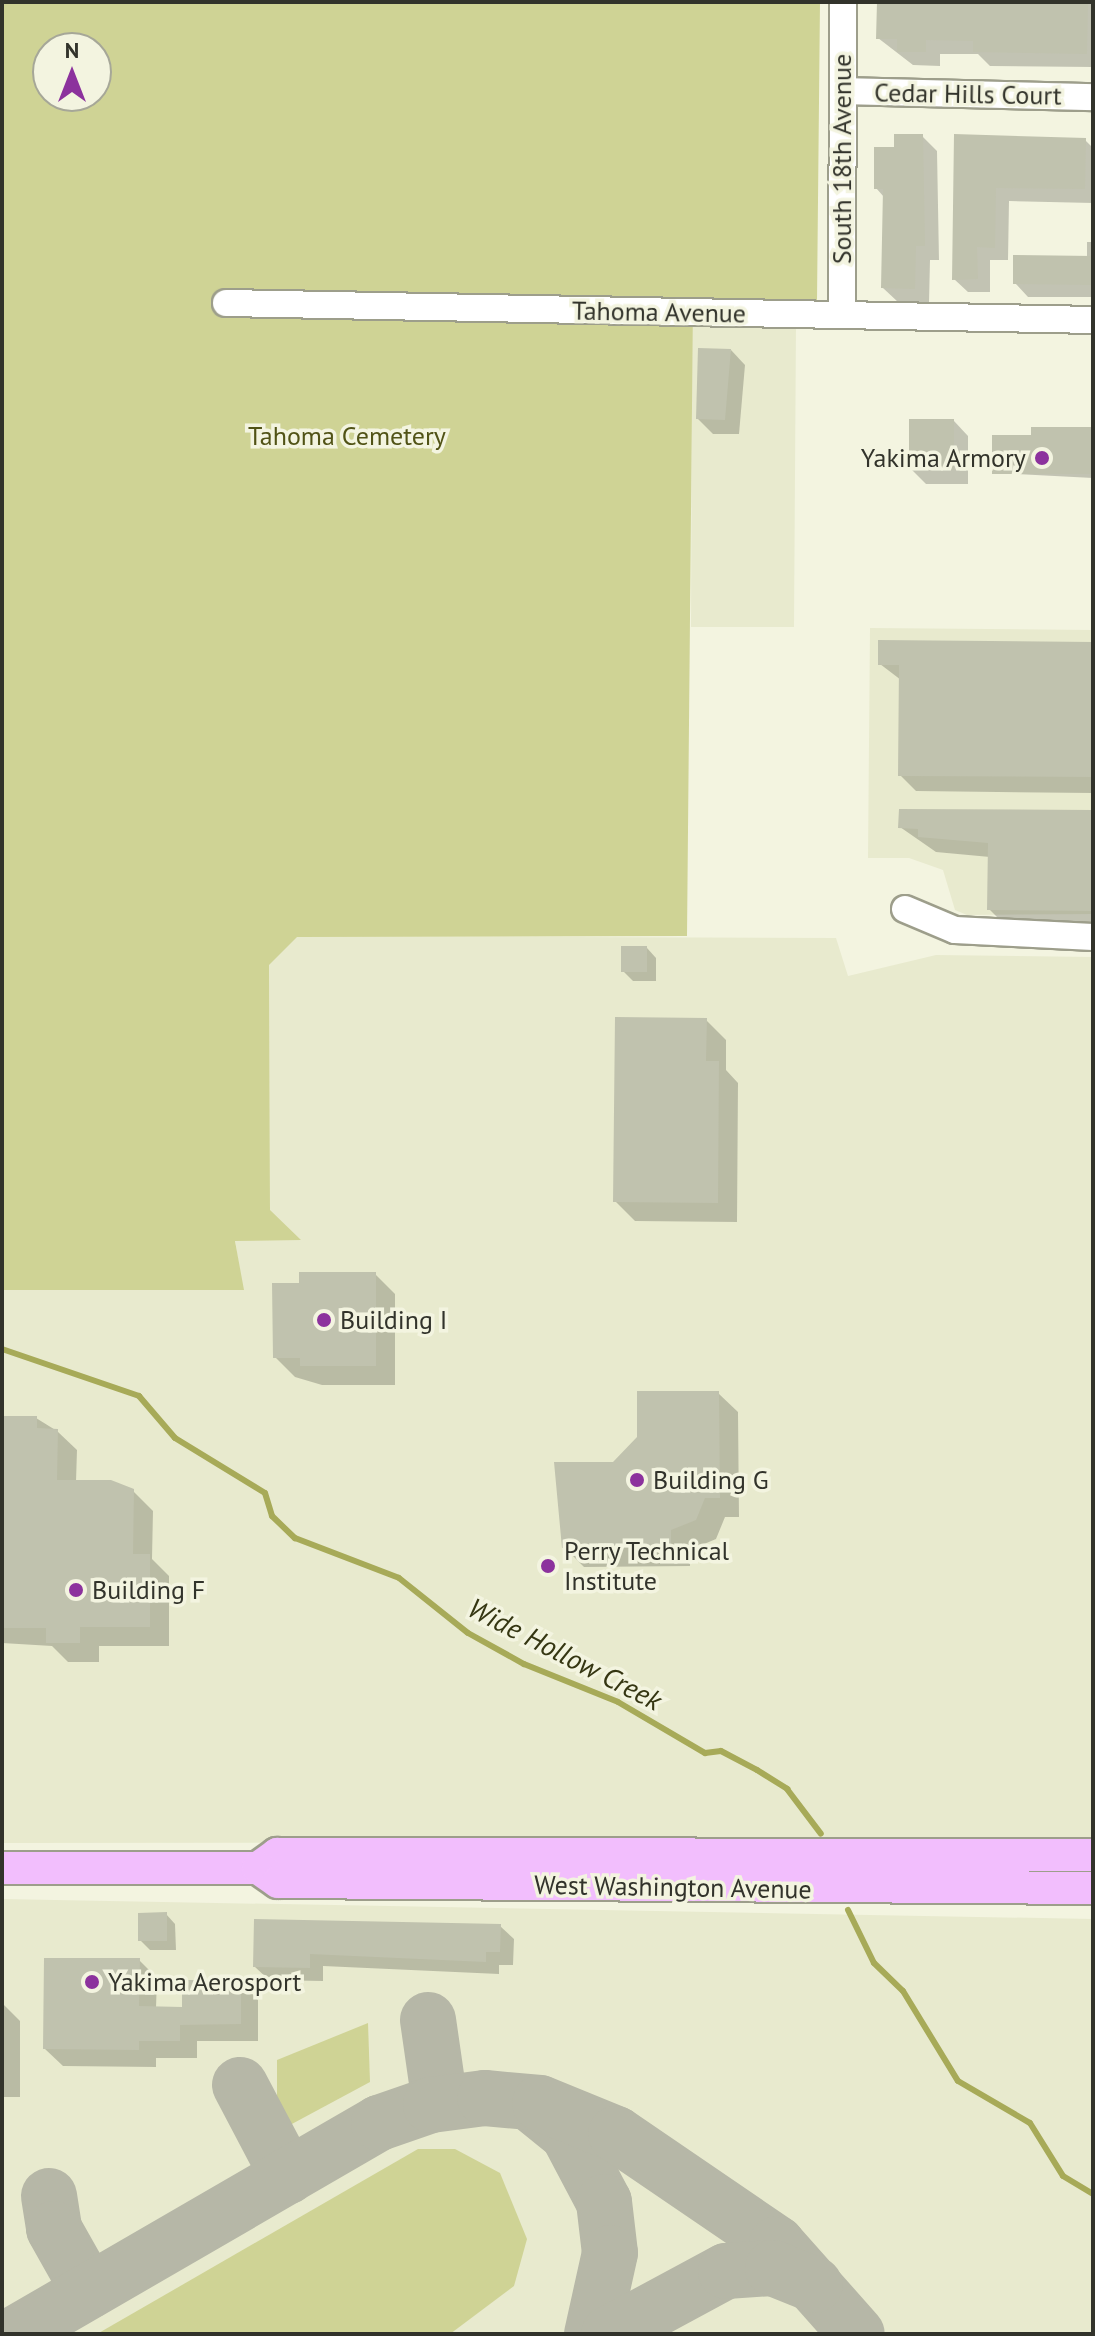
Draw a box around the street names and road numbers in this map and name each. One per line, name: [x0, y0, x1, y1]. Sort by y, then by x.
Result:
street label: South 18th Avenue: [826, 53, 858, 265]
street label: Cedar Hills Court: [874, 77, 1062, 111]
street label: Tahoma Avenue: [571, 295, 747, 329]
street label: West Washington Avenue: [533, 1869, 813, 1905]

